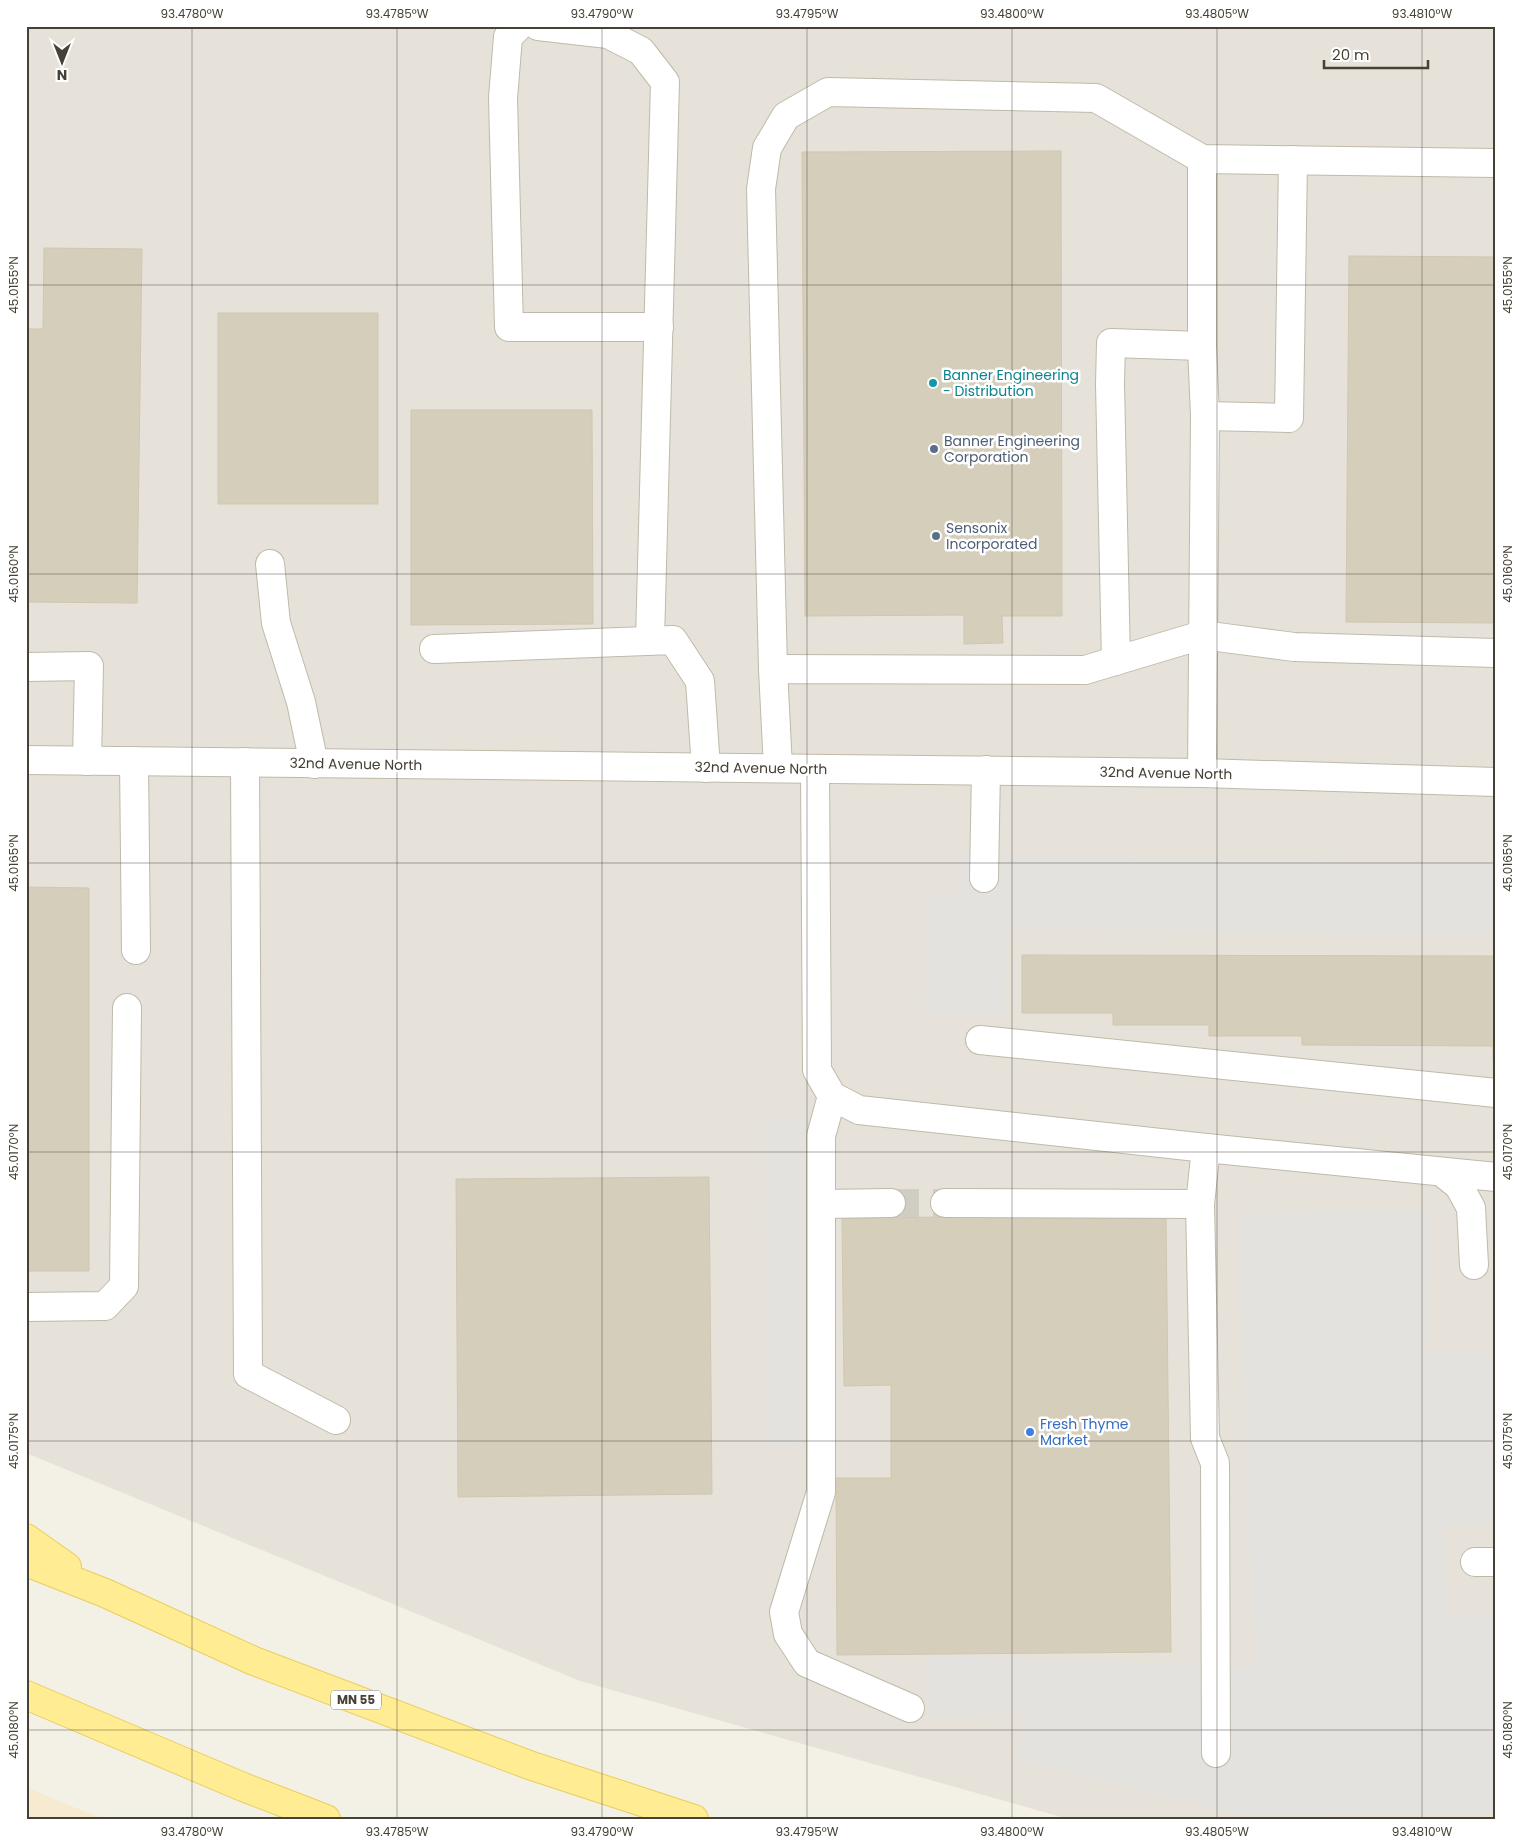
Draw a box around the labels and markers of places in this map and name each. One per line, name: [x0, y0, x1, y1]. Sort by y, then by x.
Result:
place label: Banner Engineering - Distribution: [943, 365, 1079, 401]
marker: Banner Engineering - Distribution: [927, 377, 939, 389]
place label: Banner Engineering Corporation: [944, 431, 1080, 467]
marker: Banner Engineering Corporation: [928, 443, 940, 455]
place label: Sensonix Incorporated: [946, 518, 1037, 554]
marker: Sensonix Incorporated: [930, 530, 942, 542]
place label: Fresh Thyme Market: [1040, 1414, 1129, 1450]
marker: Fresh Thyme Market: [1024, 1426, 1036, 1438]

